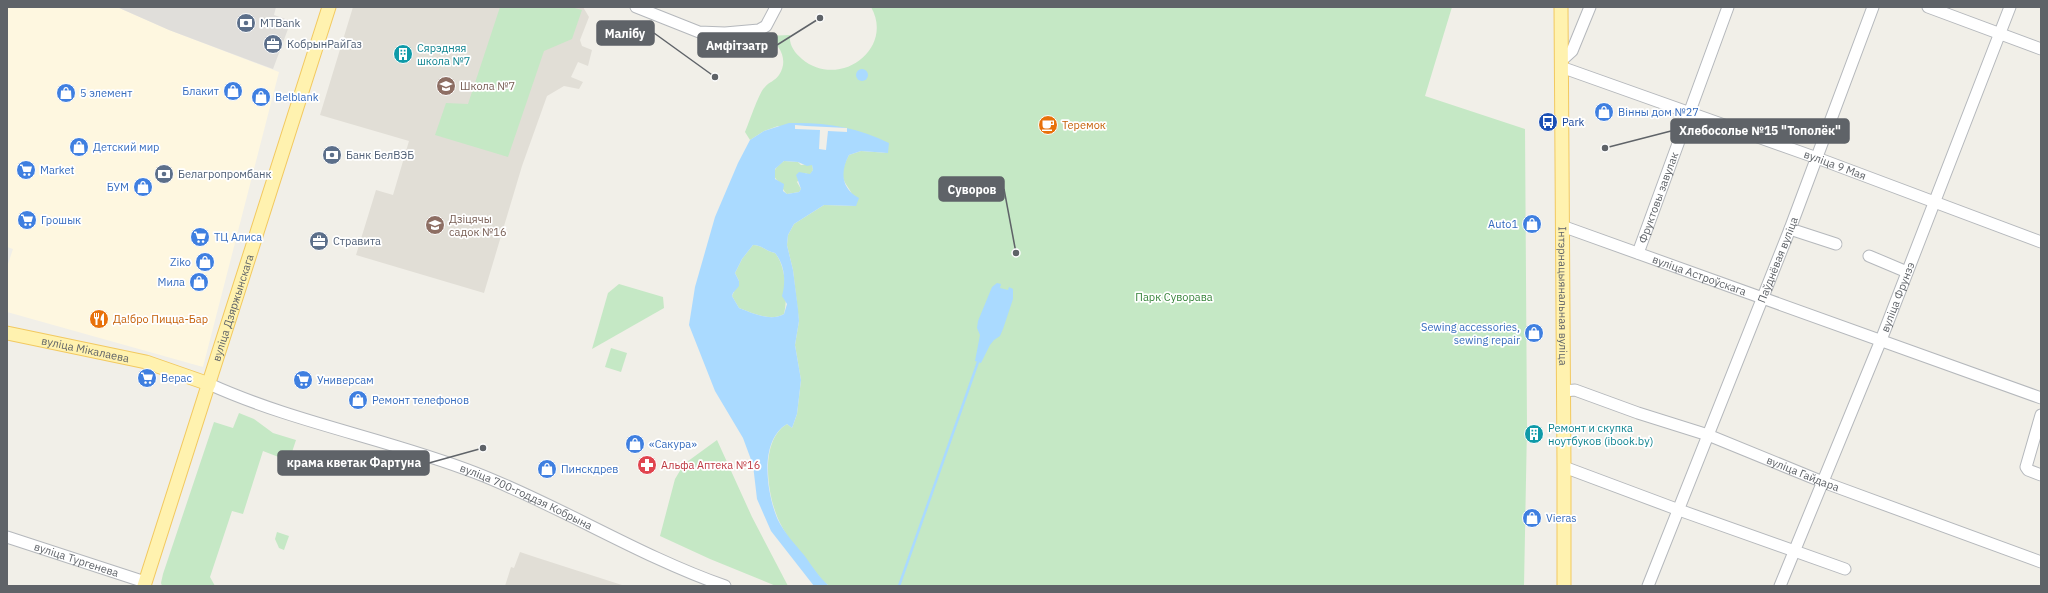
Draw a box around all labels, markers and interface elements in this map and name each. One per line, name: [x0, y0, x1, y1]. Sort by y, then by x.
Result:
bank icon: MTBank: [235, 12, 257, 34]
place label: MTBank: [260, 16, 301, 30]
callout: Малібу: [597, 21, 654, 45]
text: Малібу: [605, 26, 646, 41]
office icon: КобрынРайГаз: [262, 33, 284, 55]
callout: Амфітэатр: [698, 33, 777, 57]
place label: КобрынРайГаз: [287, 37, 362, 51]
text: Амфітэатр: [706, 38, 768, 53]
place label: Сярэдняя школа №7: [417, 41, 470, 68]
building icon: Сярэдняя школа №7: [392, 43, 414, 65]
school or university icon: Школа №7: [435, 75, 457, 97]
place label: Школа №7: [460, 79, 515, 93]
shop icon: Блакит: [222, 80, 244, 102]
shop icon: 5 элемент: [55, 82, 77, 104]
place label: Блакит: [182, 84, 219, 98]
place label: 5 элемент: [80, 86, 132, 100]
shop icon: Belblank: [250, 86, 272, 108]
place label: Belblank: [275, 90, 319, 104]
shop icon: Вінны дом №27: [1593, 101, 1615, 123]
place label: Вінны дом №27: [1618, 105, 1699, 119]
bus stop icon: Park: [1537, 111, 1559, 133]
cafe icon: Теремок: [1037, 114, 1059, 136]
place label: Park: [1562, 115, 1584, 129]
place label: Теремок: [1062, 118, 1106, 132]
callout: Хлебосолье №15 "Тополёк": [1671, 119, 1849, 143]
text: Хлебосолье №15 "Тополёк": [1679, 123, 1841, 138]
shop icon: Детский мир: [68, 136, 90, 158]
place label: Детский мир: [93, 140, 160, 154]
bank icon: Банк БелВЭБ: [321, 144, 343, 166]
street label: вуліца 9 Мая: [1802, 147, 1868, 183]
place label: Банк БелВЭБ: [346, 148, 414, 162]
street label: Фруктовы завулак: [1635, 150, 1681, 245]
supermarket icon: Market: [15, 159, 37, 181]
place label: Market: [40, 163, 74, 177]
bank icon: Белагропромбанк: [153, 163, 175, 185]
place label: Белагропромбанк: [178, 167, 272, 181]
shop icon: БУМ: [132, 176, 154, 198]
callout: Суворов: [939, 177, 1004, 201]
place label: БУМ: [107, 180, 129, 194]
text: Суворов: [948, 182, 997, 197]
supermarket icon: Грошык: [16, 209, 38, 231]
place label: Дзіцячы садок №16: [449, 212, 507, 239]
place label: Грошык: [41, 213, 81, 227]
shop icon: Auto1: [1521, 213, 1543, 235]
school or university icon: Дзіцячы садок №16: [424, 214, 446, 236]
street label: Паўднёвая вуліца: [1754, 215, 1801, 305]
place label: Auto1: [1488, 217, 1518, 231]
supermarket icon: ТЦ Алиса: [189, 226, 211, 248]
street label: Інтэрнацыянальная вуліца: [1555, 226, 1570, 366]
place label: ТЦ Алиса: [214, 230, 262, 244]
office icon: Стравита: [308, 230, 330, 252]
place label: Стравита: [333, 234, 381, 248]
shop icon: Ziko: [194, 251, 216, 273]
street label: вуліца Дзяржынскага: [209, 252, 257, 363]
street label: вуліца Астроўскага: [1650, 252, 1748, 299]
place label: Ziko: [170, 255, 191, 269]
street label: вуліца Фрунзэ: [1878, 260, 1918, 334]
shop icon: Мила: [188, 271, 210, 293]
place label: Мила: [158, 275, 185, 289]
park label: Парк Суворава: [1135, 290, 1213, 304]
restaurant icon: Да!бро Пицца-Бар: [88, 308, 110, 330]
place label: Да!бро Пицца-Бар: [113, 312, 208, 326]
place label: Sewing accessories, sewing repair: [1421, 320, 1520, 347]
shop icon: Sewing accessories, sewing repair: [1523, 322, 1545, 344]
street label: вуліца Мікалаева: [40, 333, 131, 365]
supermarket icon: Верас: [136, 367, 158, 389]
supermarket icon: Универсам: [292, 369, 314, 391]
place label: Верас: [161, 371, 192, 385]
place label: Универсам: [317, 373, 374, 387]
shop icon: Ремонт телефонов: [347, 389, 369, 411]
place label: Ремонт телефонов: [372, 393, 469, 407]
place label: Ремонт и скупка ноутбуков (ibook.by): [1548, 421, 1653, 448]
building icon: Ремонт и скупка ноутбуков (ibook.by): [1523, 423, 1545, 445]
shop icon: «Сакура»: [624, 433, 646, 455]
place label: «Сакура»: [649, 437, 697, 451]
callout: крама кветак Фартуна: [278, 451, 429, 475]
street label: вуліца Гайдара: [1765, 453, 1841, 494]
pharmacy icon: Альфа Аптека №16: [636, 454, 658, 476]
text: крама кветак Фартуна: [287, 455, 421, 470]
shop icon: Пинскдрев: [536, 458, 558, 480]
place label: Альфа Аптека №16: [661, 458, 760, 472]
street label: вуліца 700-годдзя Кобрына: [458, 461, 595, 533]
place label: Пинскдрев: [561, 462, 618, 476]
shop icon: Vieras: [1521, 507, 1543, 529]
place label: Vieras: [1546, 511, 1577, 525]
street label: вуліца Тургенева: [32, 539, 121, 580]

